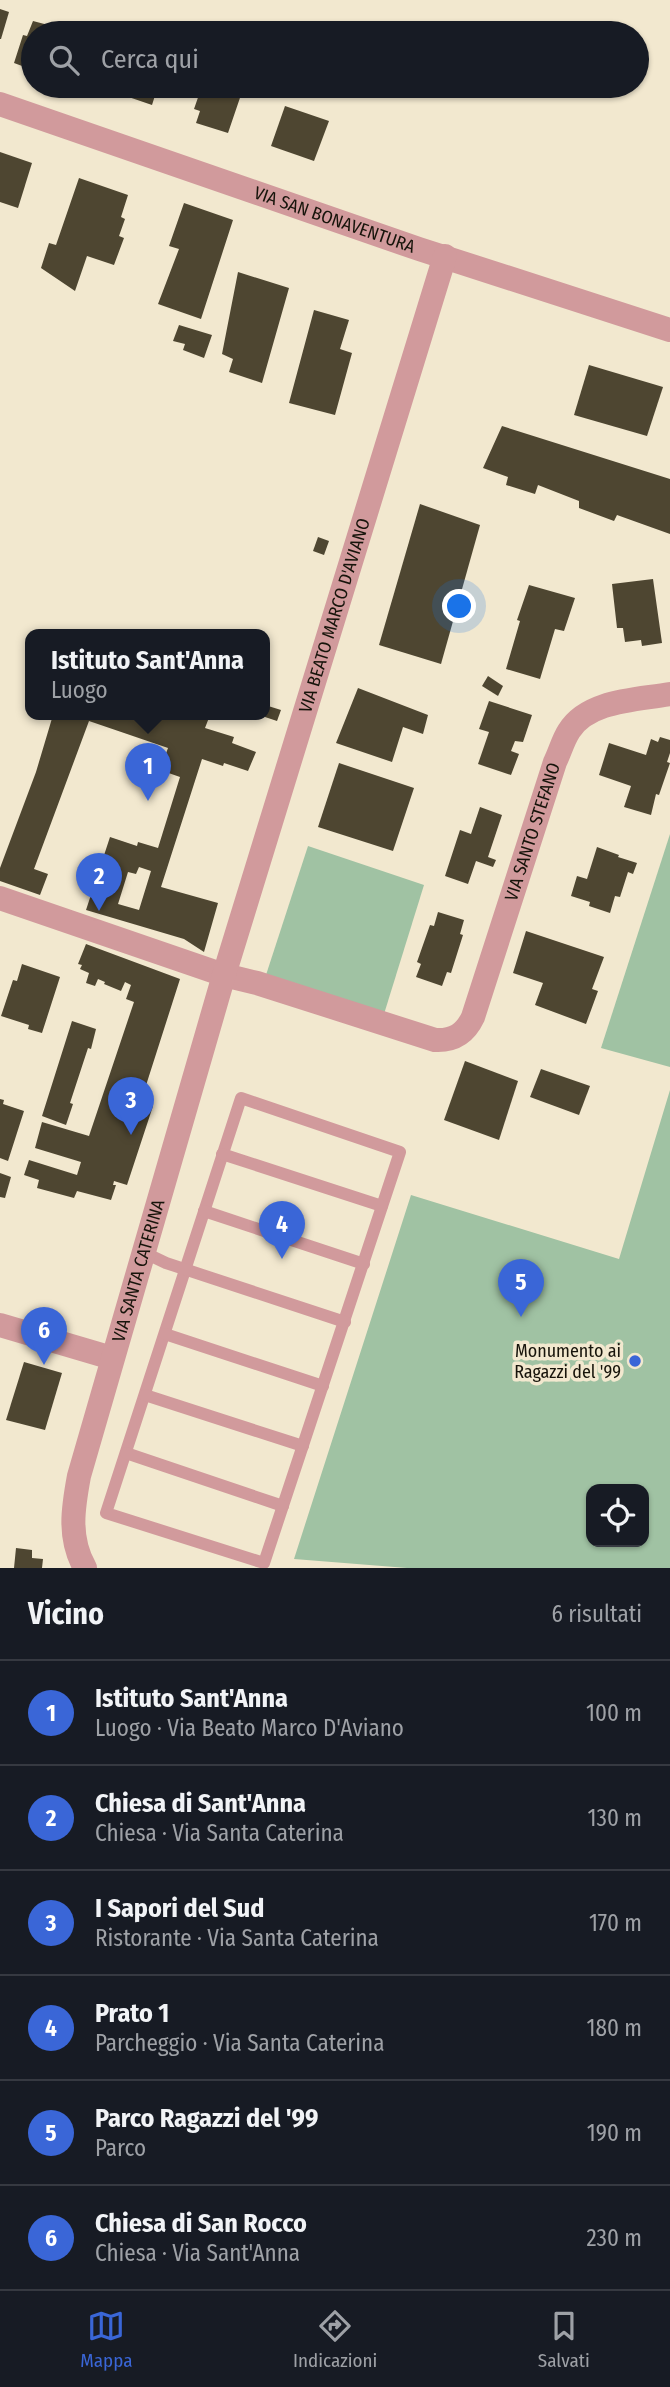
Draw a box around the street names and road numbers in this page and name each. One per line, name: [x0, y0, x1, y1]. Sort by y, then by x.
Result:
street label: VIA SAN BONAVENTURA: [251, 182, 419, 258]
street label: VIA BEATO MARCO D'AVIANO: [294, 516, 375, 716]
street label: VIA SANTO STEFANO: [500, 760, 565, 904]
street label: VIA SANTA CATERINA: [107, 1196, 170, 1345]

